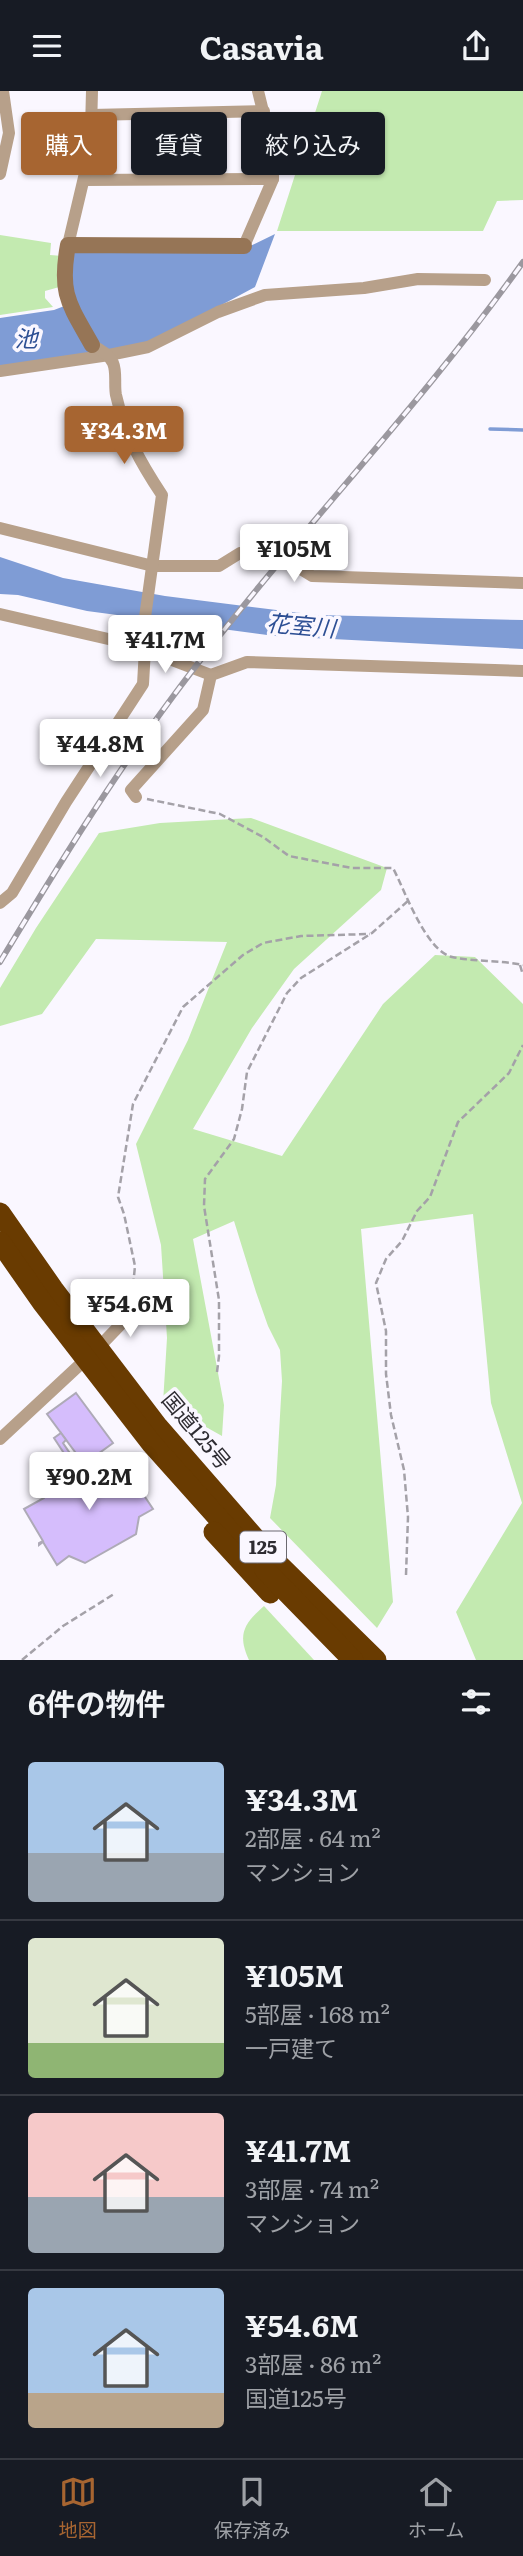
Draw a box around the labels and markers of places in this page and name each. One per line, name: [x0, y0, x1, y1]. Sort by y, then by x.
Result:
pin: ¥34.3M: [67, 407, 181, 466]
pin: ¥105M: [245, 525, 343, 584]
pin: ¥41.7M: [108, 615, 222, 675]
pin: ¥44.8M: [43, 719, 157, 779]
pin: ¥54.6M: [73, 1279, 187, 1339]
pin: ¥90.2M: [32, 1453, 146, 1512]

